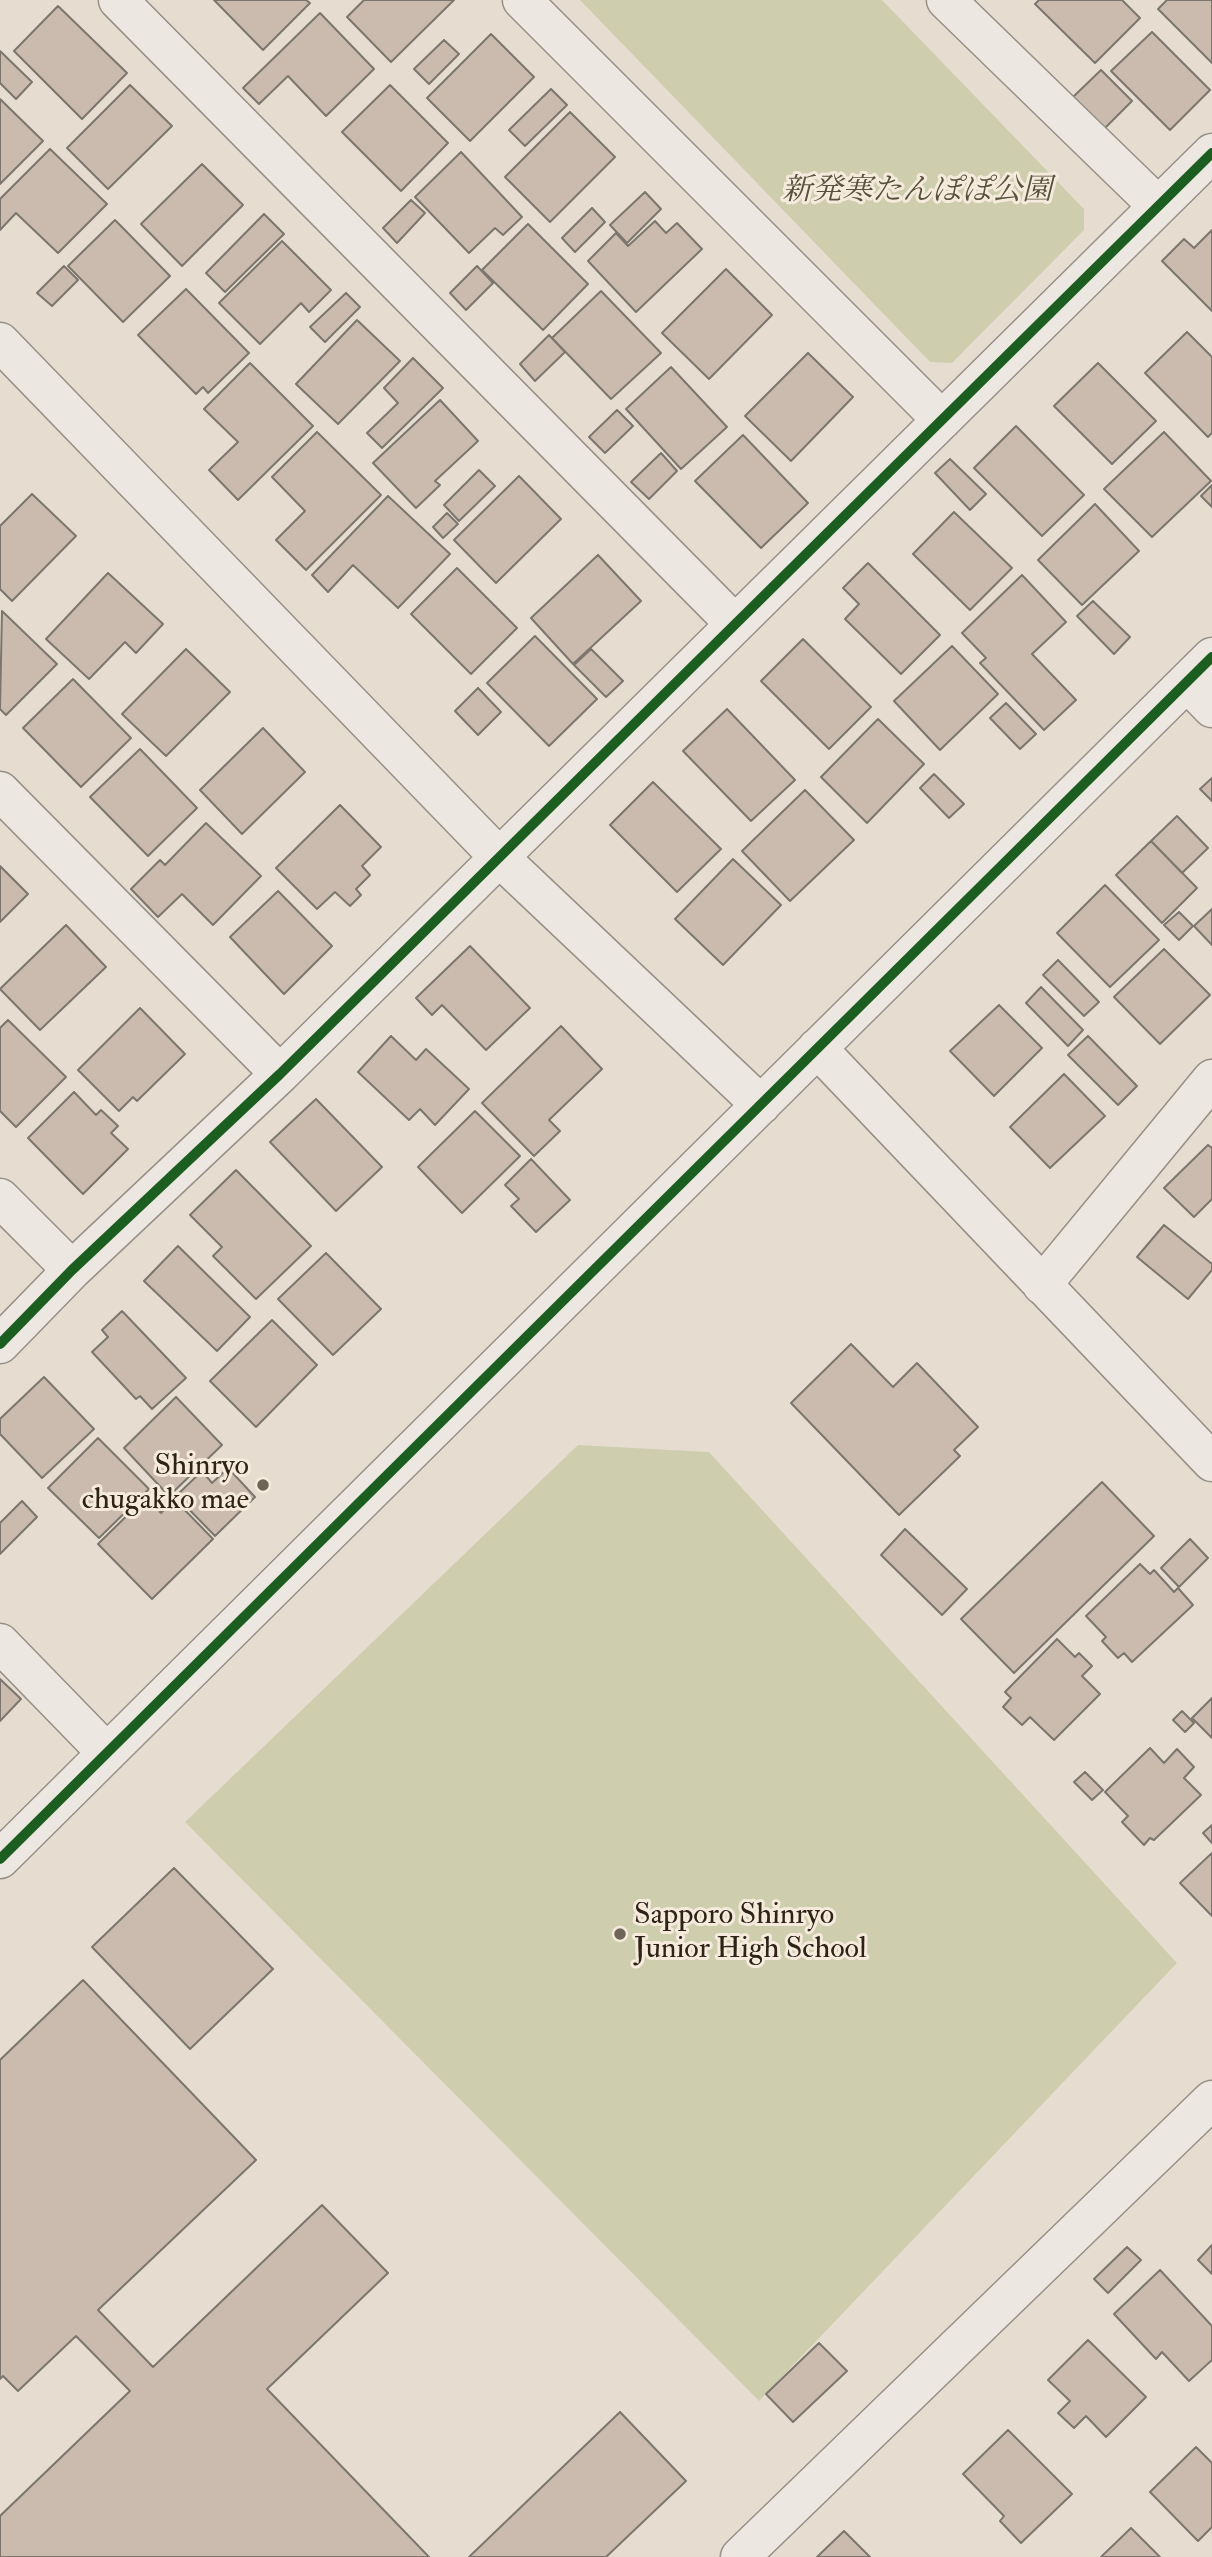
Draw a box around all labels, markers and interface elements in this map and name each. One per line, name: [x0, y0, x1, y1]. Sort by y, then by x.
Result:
park label: 新発寒たんぽぽ公園: [782, 175, 1052, 211]
place label: Shinryo chugakko mae: [82, 1450, 249, 1520]
marker: Shinryo chugakko mae: [255, 1477, 271, 1493]
place label: Sapporo Shinryo Junior High School: [634, 1899, 867, 1969]
marker: Sapporo Shinryo Junior High School: [612, 1926, 628, 1942]

